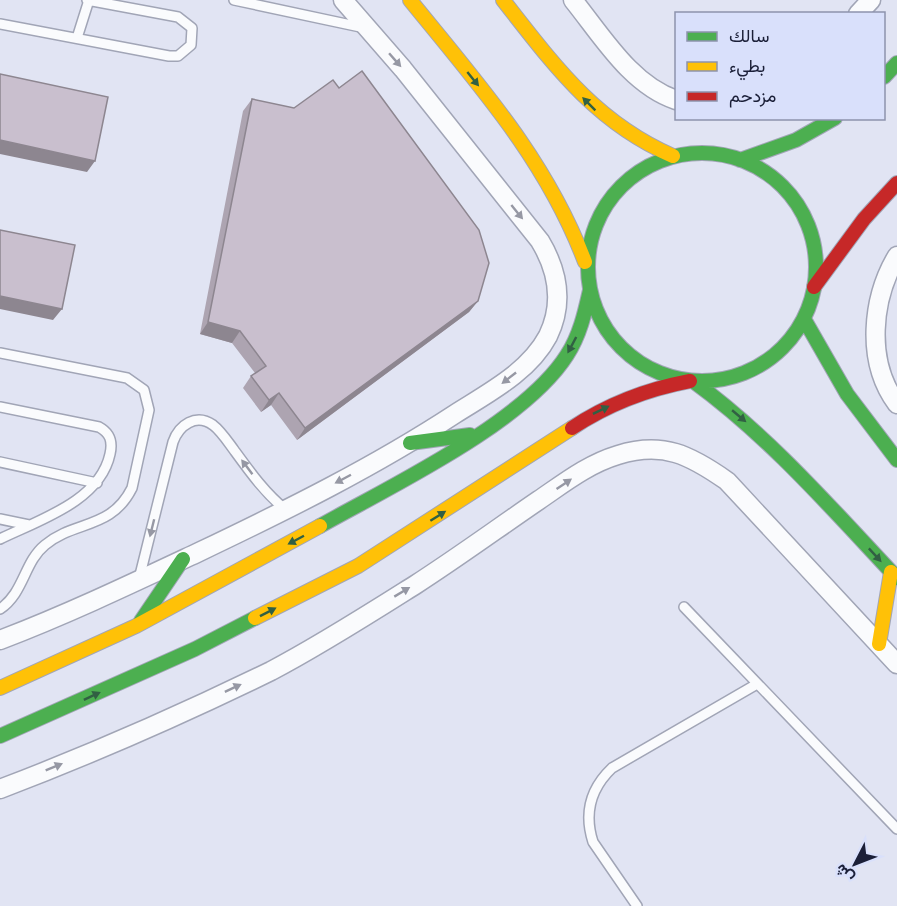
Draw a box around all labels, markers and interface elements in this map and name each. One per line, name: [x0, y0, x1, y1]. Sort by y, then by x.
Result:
legend: [675, 12, 885, 120]
text: سالك: [729, 25, 769, 46]
one-way arrow: [388, 52, 401, 67]
text: بطيء: [729, 55, 765, 81]
one-way arrow: [466, 71, 478, 86]
text: مزدحم: [729, 85, 776, 108]
one-way arrow: [582, 97, 596, 111]
one-way arrow: [511, 204, 524, 220]
one-way arrow: [567, 337, 577, 354]
one-way arrow: [501, 372, 517, 385]
one-way arrow: [593, 405, 610, 414]
one-way arrow: [731, 409, 746, 422]
one-way arrow: [241, 460, 253, 475]
one-way arrow: [334, 474, 351, 484]
one-way arrow: [556, 479, 572, 490]
one-way arrow: [430, 510, 446, 521]
one-way arrow: [146, 519, 156, 537]
one-way arrow: [287, 535, 304, 545]
one-way arrow: [868, 548, 882, 562]
one-way arrow: [394, 587, 410, 598]
one-way arrow: [259, 607, 277, 617]
one-way arrow: [224, 684, 241, 693]
one-way arrow: [84, 691, 102, 701]
one-way arrow: [45, 762, 63, 771]
north arrow: [825, 834, 885, 894]
text: ش: [831, 860, 858, 887]

